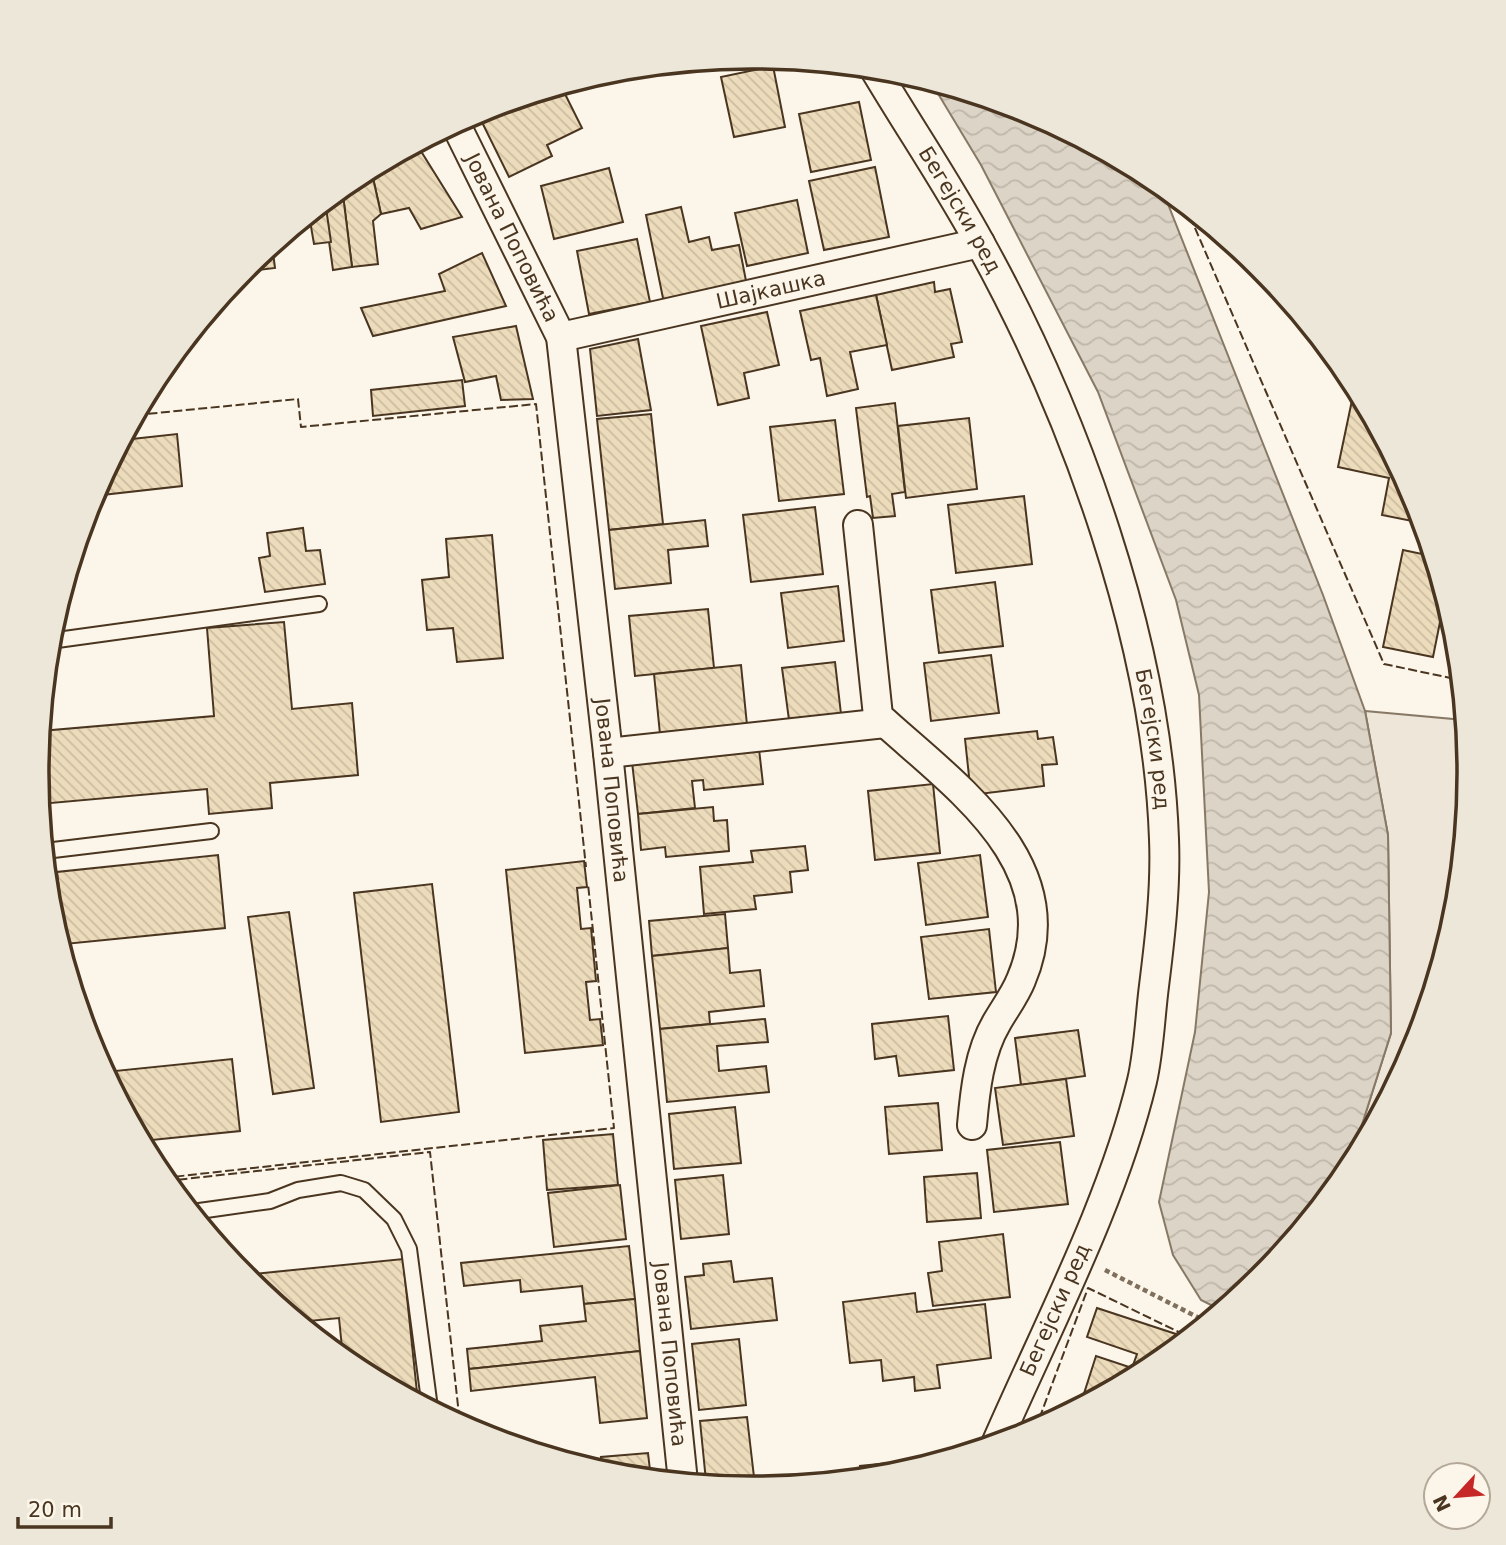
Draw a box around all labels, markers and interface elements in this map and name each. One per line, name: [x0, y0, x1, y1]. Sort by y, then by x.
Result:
street label: Бегејски ред: [914, 142, 1006, 277]
street label: Јована Поповића: [459, 147, 564, 326]
street label: Шајкашка: [714, 266, 828, 314]
street label: Бегејски ред: [1130, 666, 1174, 811]
street label: Јована Поповића: [590, 695, 633, 884]
street label: Бегејски ред: [1015, 1240, 1095, 1380]
street label: Јована Поповића: [648, 1259, 691, 1448]
north arrow: [1422, 1461, 1492, 1531]
scale bar: [18, 1486, 110, 1530]
text: N: [1428, 1491, 1455, 1515]
text: 20 m: [28, 1498, 82, 1522]

